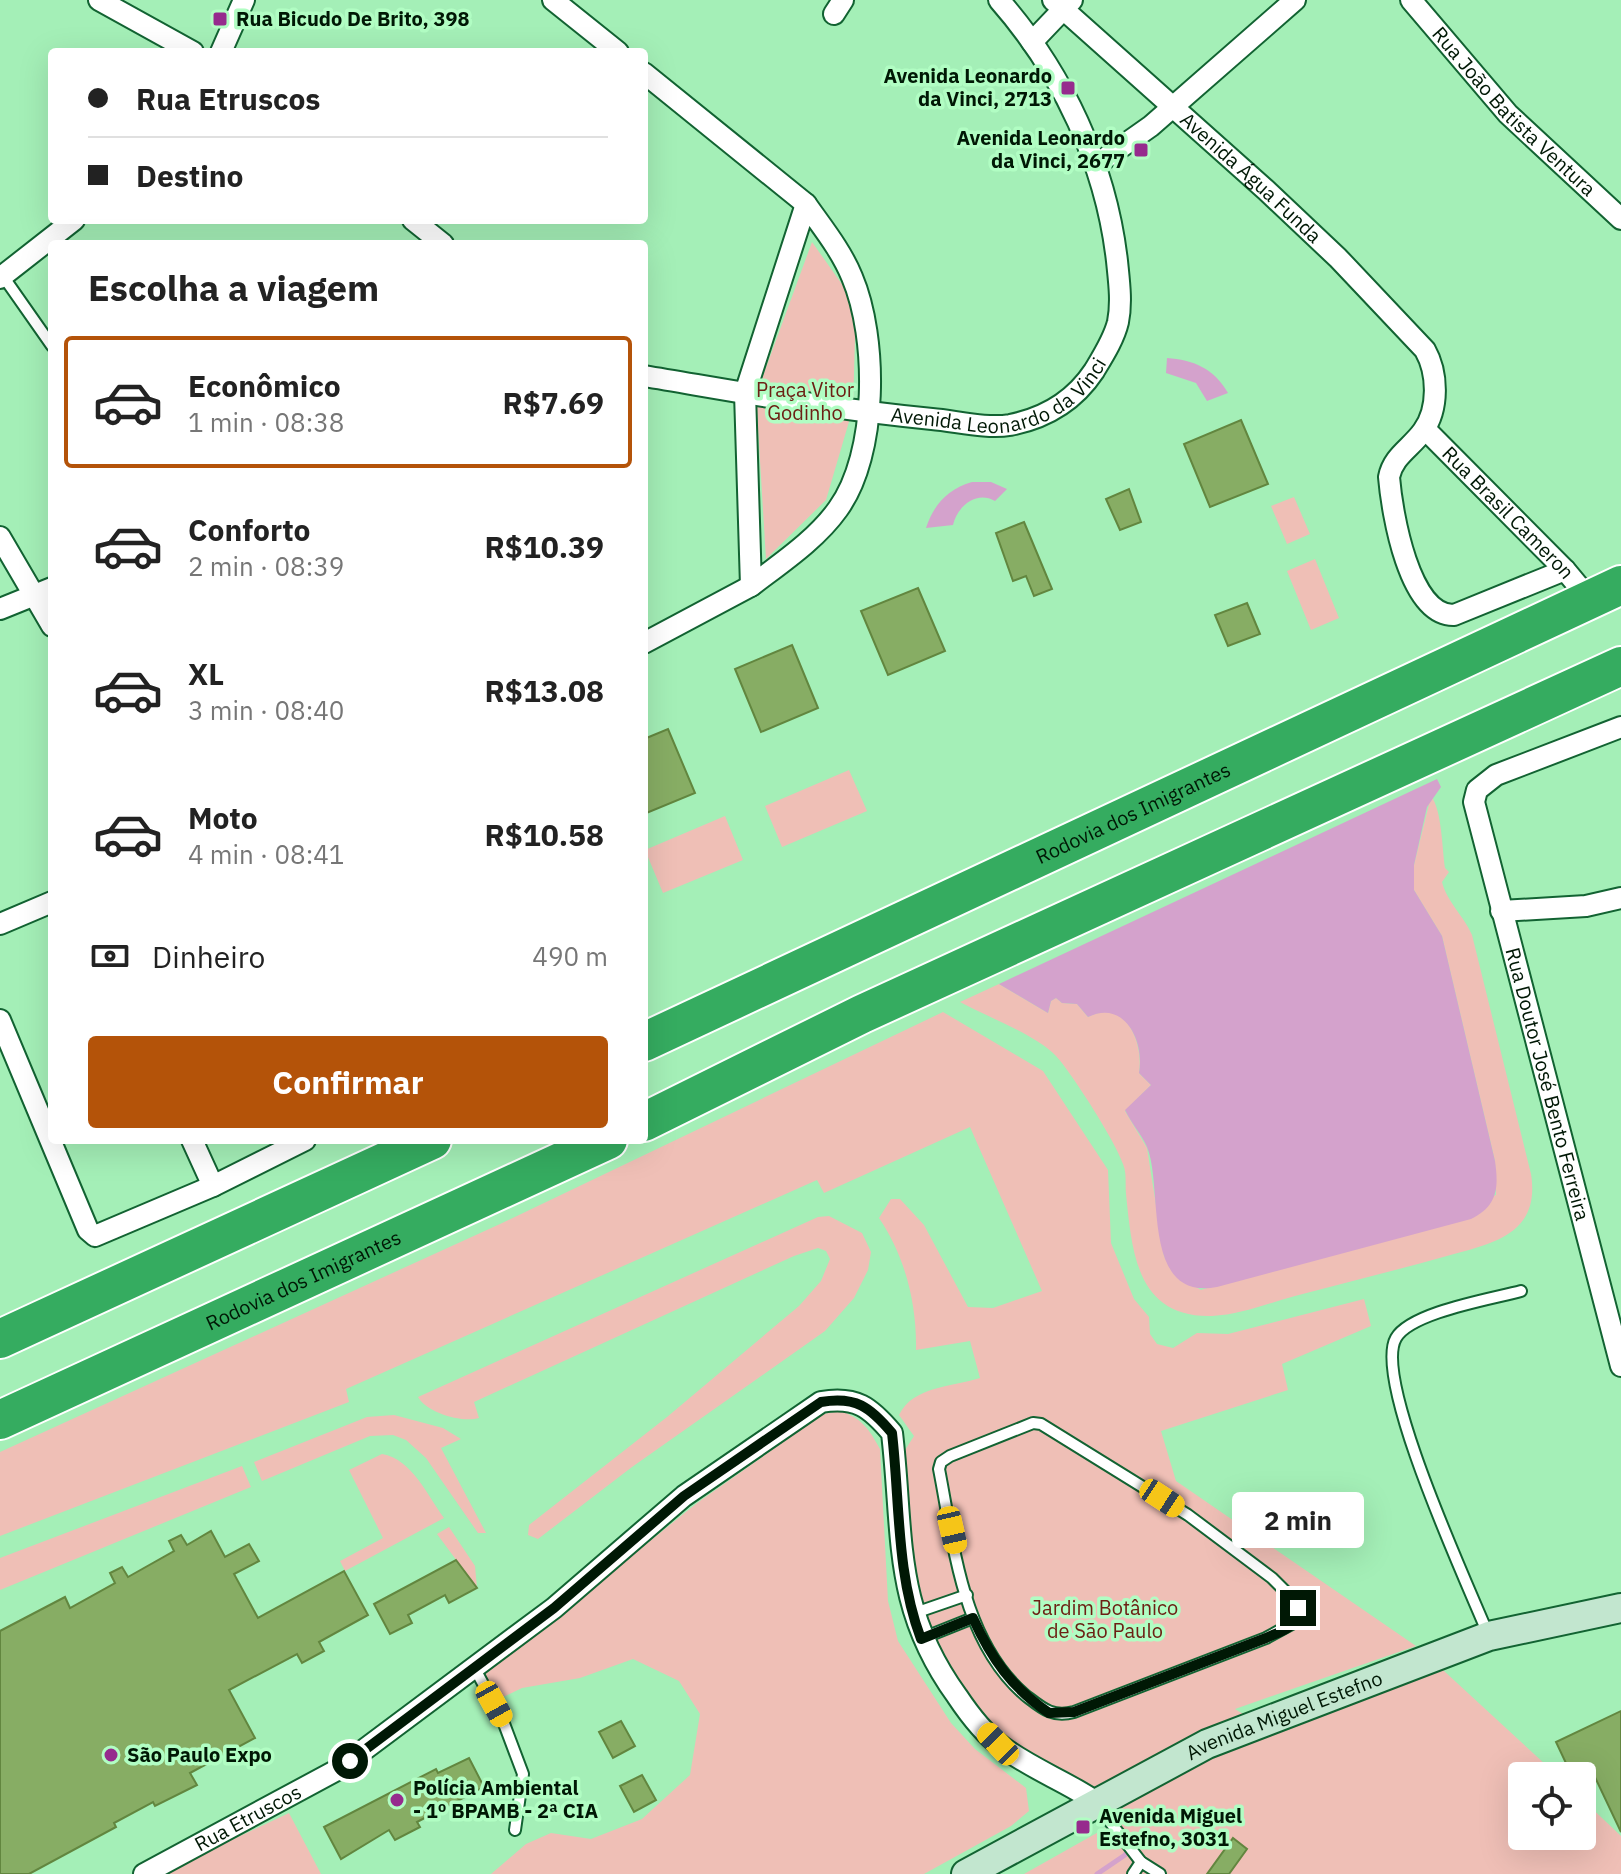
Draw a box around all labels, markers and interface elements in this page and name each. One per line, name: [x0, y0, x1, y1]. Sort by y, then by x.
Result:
place label: Rua Bicudo De Brito, 398: [236, 5, 470, 32]
marker: Rua Bicudo De Brito, 398: [211, 10, 229, 28]
street label: Rua João Batista Ventura: [1426, 21, 1602, 202]
place label: Avenida Leonardo da Vinci, 2713: [884, 62, 1052, 112]
text: Rua Etruscos: [136, 79, 320, 118]
marker: Avenida Leonardo da Vinci, 2713: [1059, 79, 1077, 97]
street label: Avenida Água Funda: [1175, 106, 1328, 249]
place label: Avenida Leonardo da Vinci, 2677: [957, 124, 1125, 174]
marker: Avenida Leonardo da Vinci, 2677: [1132, 141, 1150, 159]
text: Destino: [136, 156, 244, 195]
text: Escolha a viagem: [88, 264, 379, 311]
street label: Avenida Leonardo da Vinci: [889, 352, 1112, 439]
icon: car: [92, 366, 164, 438]
text: Econômico: [188, 366, 341, 405]
park label: Praça Vitor Godinho: [756, 376, 854, 426]
text: R$7.69: [502, 383, 604, 422]
text: 1 min · 08:38: [188, 405, 344, 439]
street label: Rua Brasil Cameron: [1437, 440, 1581, 584]
icon: car: [92, 510, 164, 582]
text: Conforto: [188, 510, 311, 549]
text: R$10.39: [484, 527, 604, 566]
text: 2 min · 08:39: [188, 549, 344, 583]
icon: car: [92, 654, 164, 726]
text: XL: [188, 654, 224, 693]
text: R$13.08: [484, 671, 604, 710]
text: 3 min · 08:40: [188, 693, 344, 727]
street label: Rodovia dos Imigrantes: [1031, 756, 1235, 870]
icon: car: [92, 798, 164, 870]
text: Moto: [188, 798, 258, 837]
text: R$10.58: [484, 815, 604, 854]
text: 4 min · 08:41: [188, 837, 344, 871]
icon: cash: [88, 934, 132, 978]
text: Dinheiro: [152, 937, 265, 976]
text: 490 m: [532, 939, 608, 973]
street label: Rua Doutor José Bento Ferreira: [1499, 944, 1597, 1224]
button: Confirmar: [88, 1036, 608, 1128]
street label: Rodovia dos Imigrantes: [201, 1223, 405, 1336]
car: [1135, 1475, 1189, 1521]
callout: 2 min: [1232, 1492, 1364, 1548]
text: 2 min: [1264, 1503, 1332, 1537]
car: [935, 1504, 969, 1556]
route end: [1280, 1590, 1316, 1626]
park label: Jardim Botânico de São Paulo: [1032, 1594, 1178, 1644]
street label: Avenida Miguel Estefno: [1181, 1664, 1386, 1766]
car: [472, 1677, 516, 1731]
car: [973, 1718, 1023, 1770]
place label: São Paulo Expo: [127, 1741, 272, 1768]
route start: [332, 1743, 368, 1779]
marker: São Paulo Expo: [102, 1746, 120, 1764]
map controls: [1508, 1762, 1596, 1850]
button: locate: [1508, 1762, 1596, 1850]
place label: Polícia Ambiental - 1º BPAMB - 2ª CIA: [413, 1774, 598, 1824]
street label: Rua Etruscos: [189, 1778, 306, 1857]
marker: Polícia Ambiental - 1º BPAMB - 2ª CIA: [388, 1791, 406, 1809]
place label: Avenida Miguel Estefno, 3031: [1099, 1802, 1242, 1852]
marker: Avenida Miguel Estefno, 3031: [1074, 1818, 1092, 1836]

